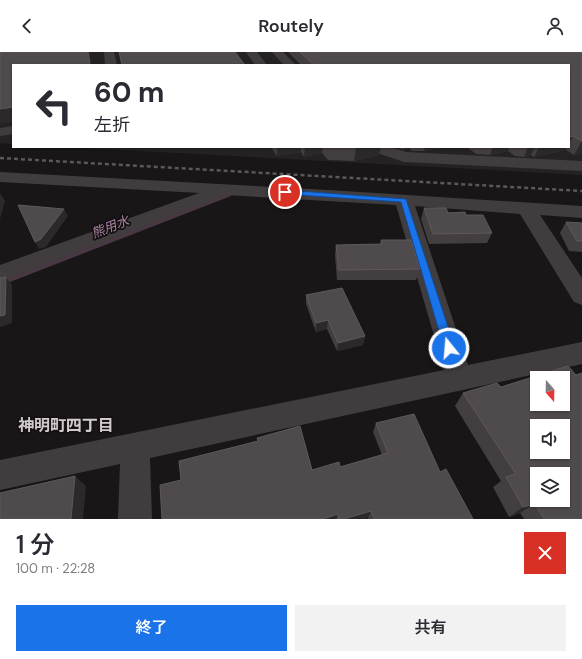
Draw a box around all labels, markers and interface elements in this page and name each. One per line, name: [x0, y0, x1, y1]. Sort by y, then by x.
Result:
text: Routely: [258, 14, 324, 38]
icon: back: [16, 15, 38, 37]
icon: person: [544, 15, 566, 37]
text: 60 m: [94, 74, 164, 111]
icon: left: [28, 80, 80, 132]
text: 左折: [94, 113, 130, 137]
pin: [268, 175, 302, 209]
icon: arrive: [274, 181, 296, 203]
water label: 熊用水: [89, 211, 133, 242]
position arrow: [428, 327, 470, 369]
north arrow: [530, 371, 570, 411]
map controls: [530, 371, 570, 507]
district label: 神明町四丁目: [18, 415, 114, 436]
button: sound: [530, 419, 570, 459]
button: layers: [530, 467, 570, 507]
text: 1 分: [16, 529, 54, 560]
button: close: [524, 532, 566, 574]
text: 100 m · 22:28: [16, 560, 95, 577]
button: 終了: [16, 605, 287, 651]
button: 共有: [295, 605, 566, 651]

